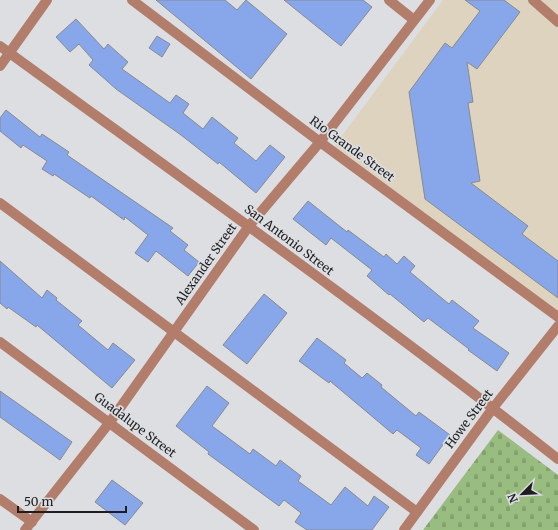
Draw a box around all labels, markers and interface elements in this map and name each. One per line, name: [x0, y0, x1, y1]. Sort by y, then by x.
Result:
street label: Rio Grande Street: [307, 113, 398, 185]
street label: San Antonio Street: [242, 201, 337, 278]
street label: Alexander Street: [171, 220, 240, 308]
street label: Howe Street: [442, 386, 496, 451]
street label: Guadalupe Street: [91, 389, 179, 460]
north arrow: [502, 474, 542, 514]
scale bar: [18, 488, 126, 514]
text: N: [505, 491, 521, 505]
text: 50 m: [24, 494, 53, 509]

